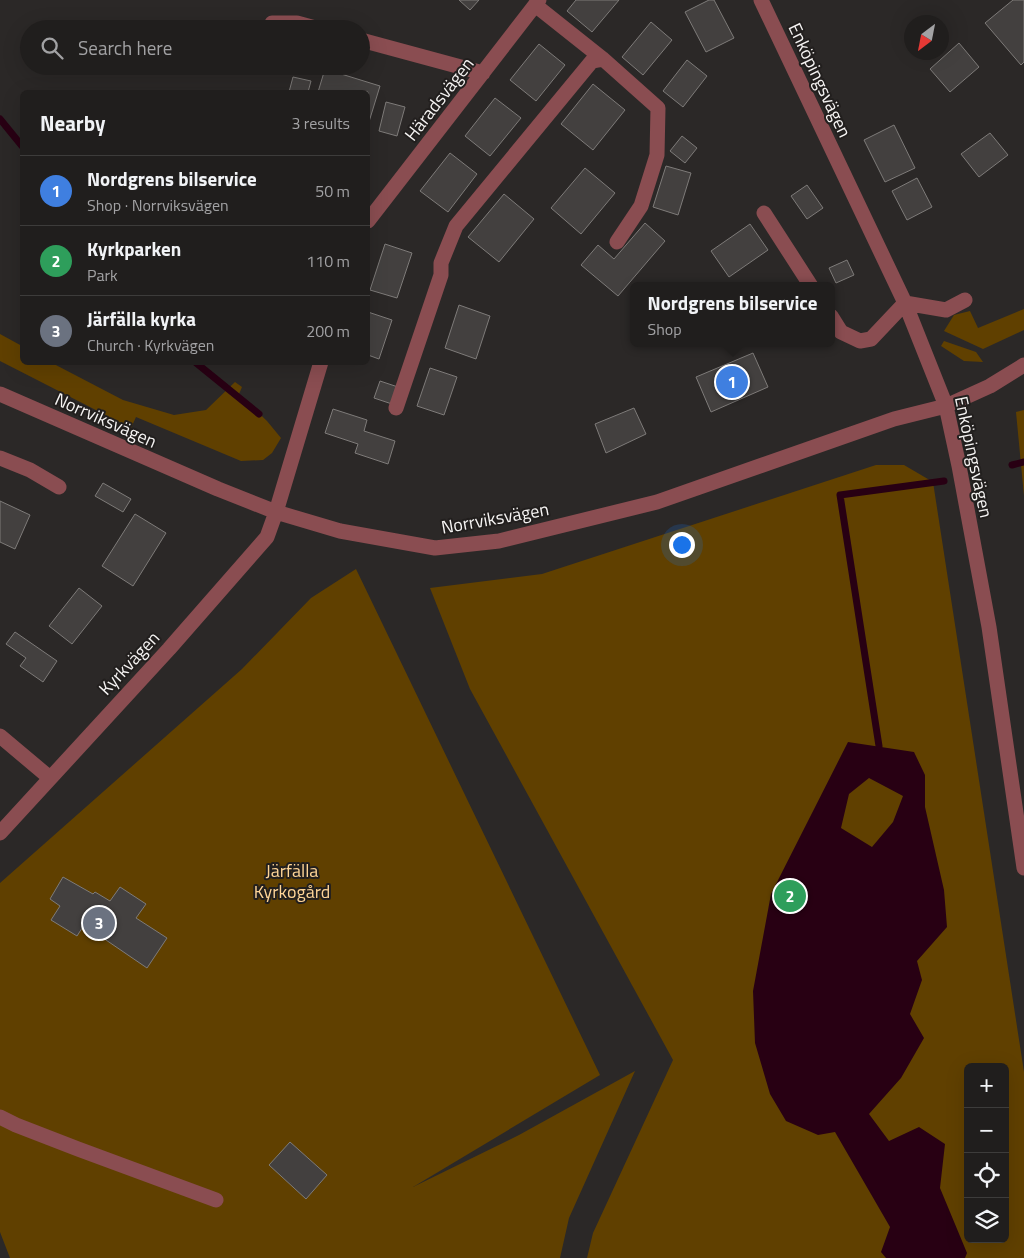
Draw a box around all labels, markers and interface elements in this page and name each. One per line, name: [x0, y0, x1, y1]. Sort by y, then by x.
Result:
north arrow: [904, 15, 949, 60]
street label: Enköpingsvägen: [782, 18, 858, 142]
search box: [20, 20, 370, 75]
text: Search here: [78, 33, 172, 62]
icon: search: [38, 34, 66, 62]
street label: Häradsvägen: [398, 51, 480, 147]
text: Nearby: [40, 107, 105, 139]
text: 3 results: [291, 111, 350, 135]
text: Nordgrens bilservice: [87, 164, 257, 193]
text: 1: [52, 179, 60, 203]
text: 50 m: [315, 179, 350, 203]
text: Shop · Norrviksvägen: [87, 193, 229, 217]
text: Kyrkparken: [87, 234, 181, 263]
text: 2: [52, 249, 60, 273]
text: 110 m: [306, 249, 350, 273]
text: Park: [87, 263, 118, 287]
popup: [630, 282, 835, 347]
text: Nordgrens bilservice: [648, 288, 817, 317]
text: Järfälla kyrka: [87, 304, 196, 333]
text: Shop: [648, 317, 682, 341]
text: 3: [52, 319, 60, 343]
text: 200 m: [306, 319, 350, 343]
text: Church · Kyrkvägen: [87, 333, 214, 357]
pin: 1: [716, 363, 748, 401]
street label: Norrviksvägen: [51, 385, 161, 455]
street label: Enköpingsvägen: [948, 394, 1000, 520]
street label: Norrviksvägen: [439, 495, 551, 541]
your location: [669, 532, 695, 558]
street label: Kyrkvägen: [92, 625, 166, 701]
park label: Järfälla Kyrkogård: [254, 857, 330, 905]
pin: 2: [774, 877, 806, 915]
pin: 3: [83, 904, 115, 942]
map controls: [964, 1063, 1009, 1243]
button: +: [964, 1063, 1009, 1108]
button: −: [964, 1108, 1009, 1153]
button: locate: [964, 1153, 1009, 1198]
button: layers: [964, 1198, 1009, 1243]

